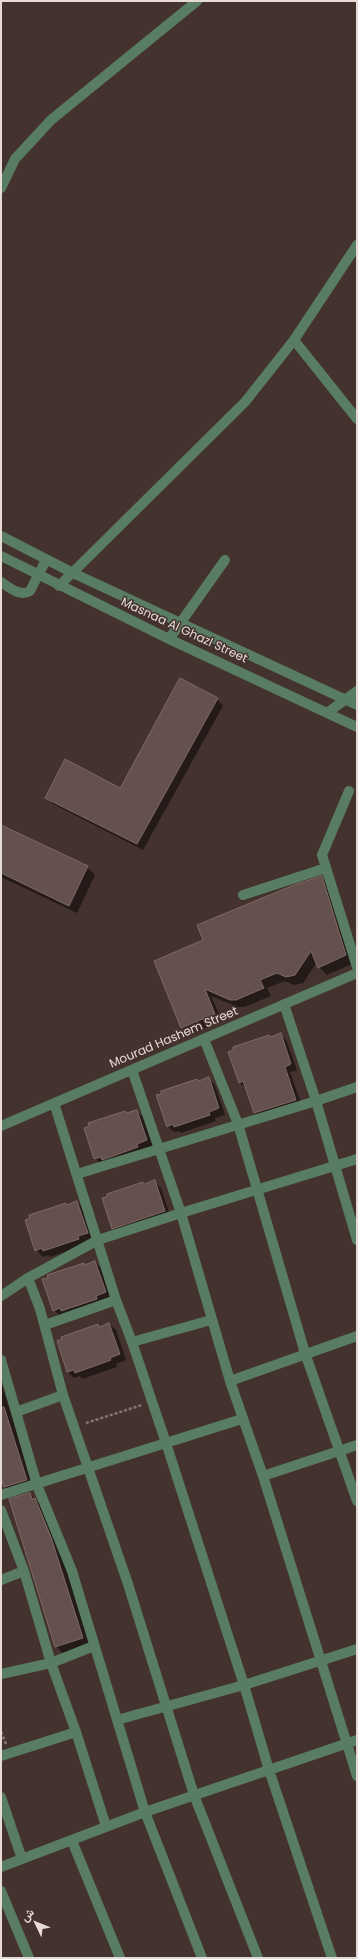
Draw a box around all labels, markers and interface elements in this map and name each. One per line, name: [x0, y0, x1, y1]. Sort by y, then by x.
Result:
street label: Masnaa Al Ghazl Street: [118, 595, 250, 667]
street label: Mourad Hashem Street: [108, 1004, 240, 1072]
north arrow: [16, 1903, 56, 1943]
text: ش: [17, 1905, 38, 1925]

